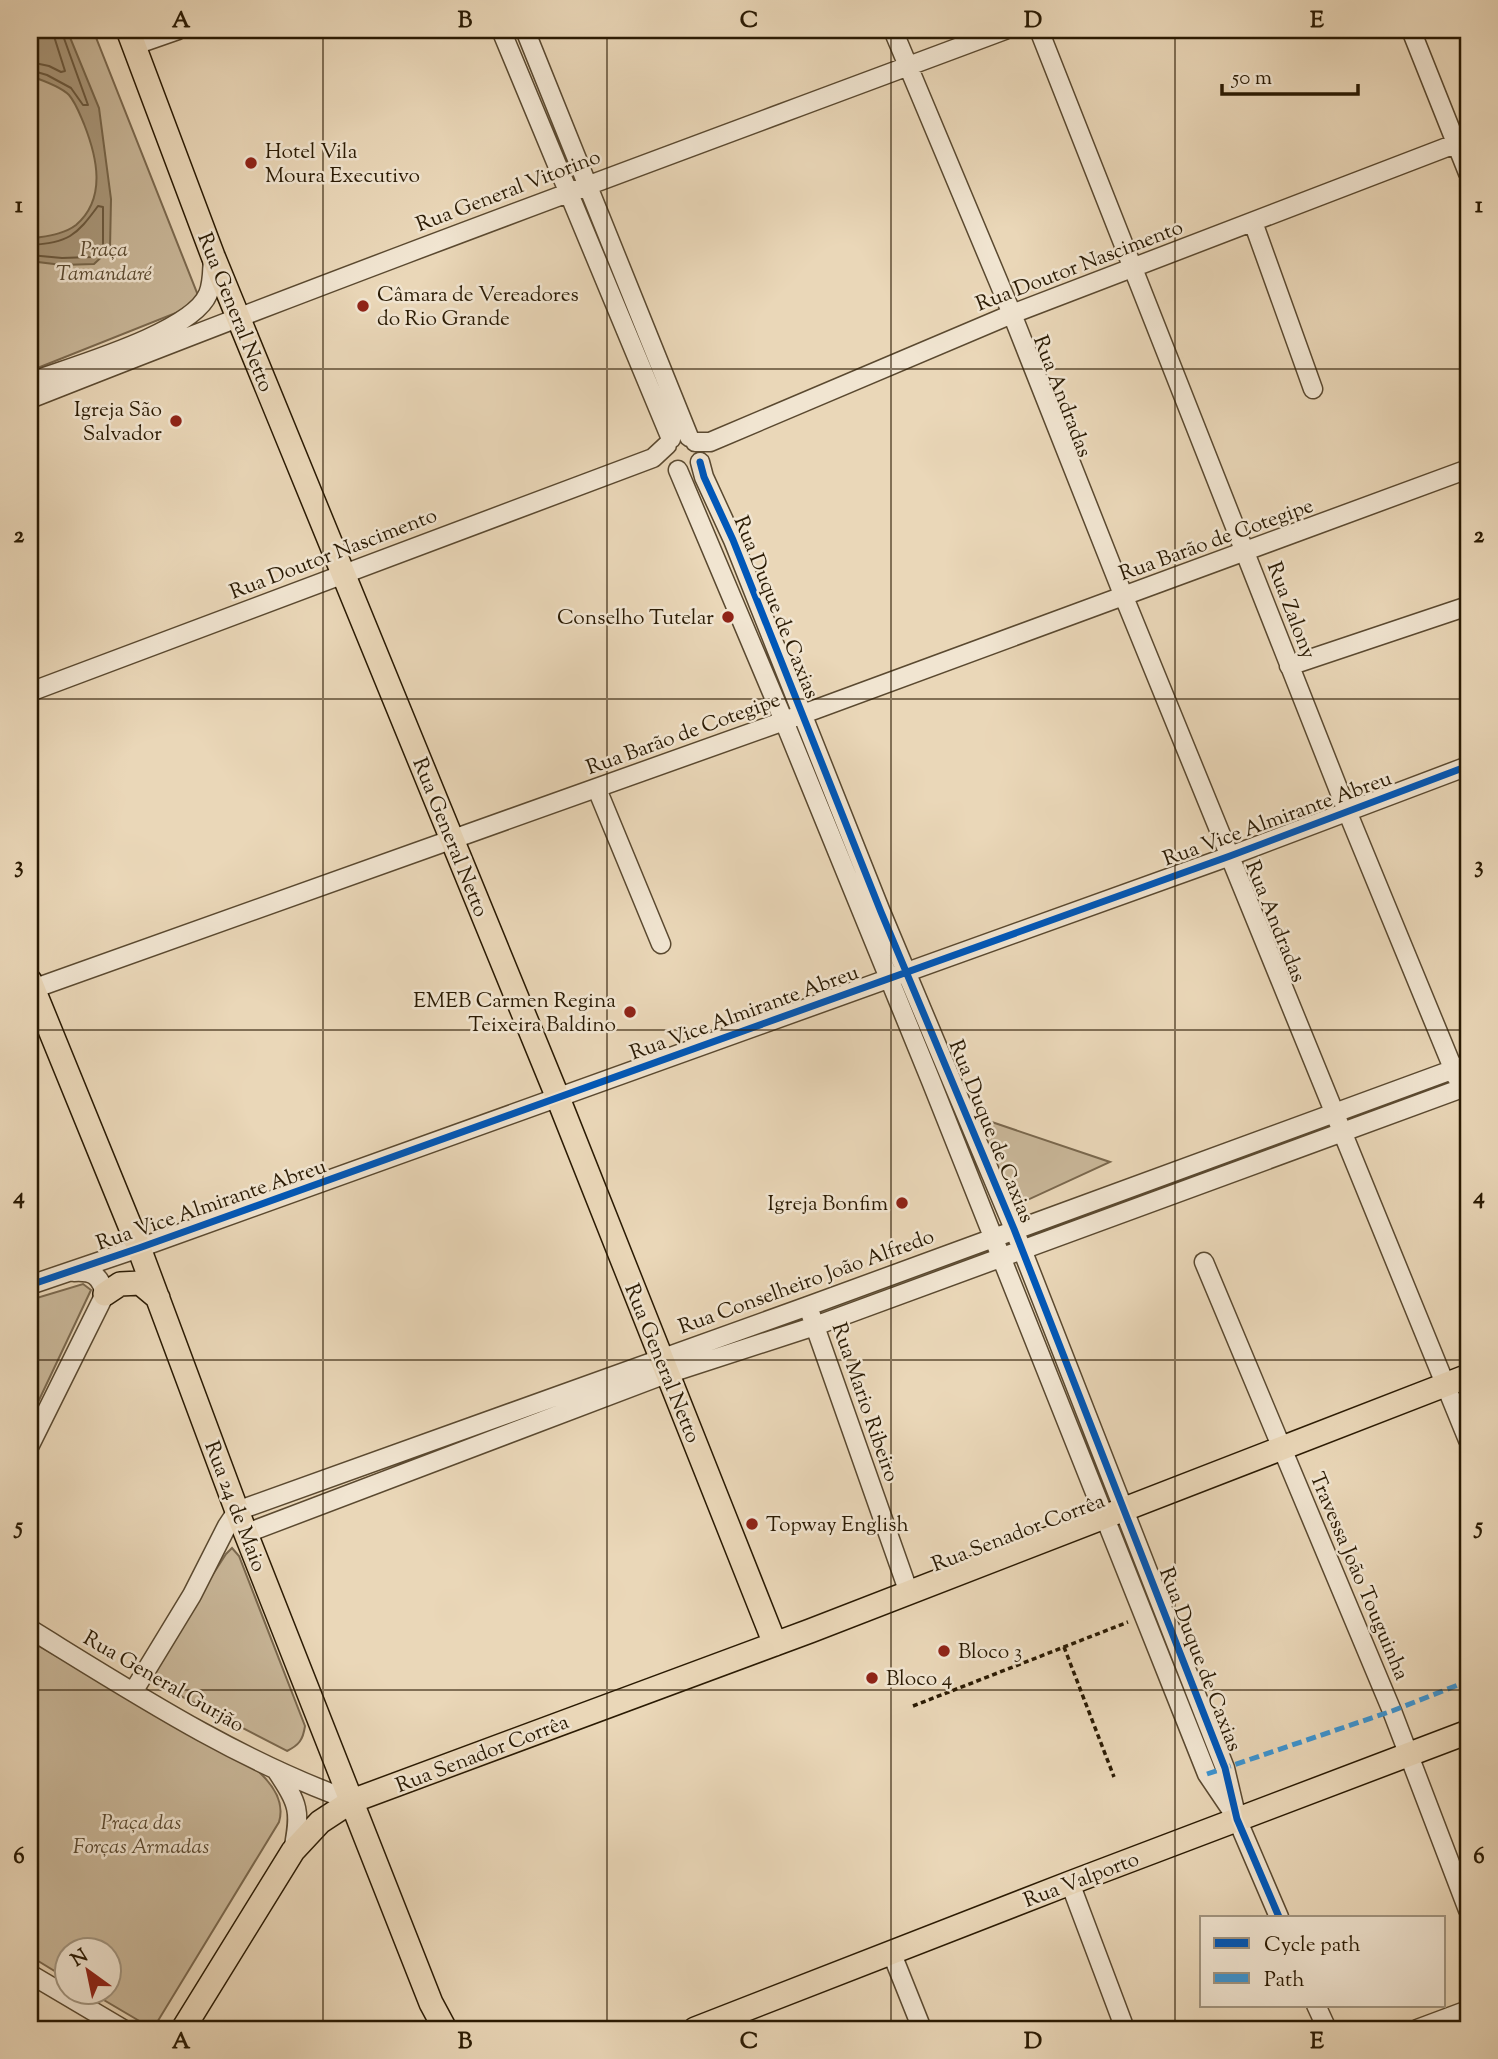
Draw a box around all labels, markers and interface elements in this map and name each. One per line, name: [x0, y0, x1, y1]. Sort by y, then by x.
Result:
text: A: [172, 5, 191, 38]
text: B: [458, 5, 473, 38]
text: C: [740, 5, 758, 38]
text: D: [1024, 5, 1042, 38]
text: E: [1310, 5, 1324, 38]
scale bar: [1222, 52, 1358, 96]
text: 50 m: [1231, 64, 1272, 94]
place label: Hotel Vila Moura Executivo: [265, 138, 420, 192]
street label: Rua General Vitorino: [412, 143, 605, 241]
marker: Hotel Vila Moura Executivo: [243, 155, 259, 171]
text: 1: [15, 190, 23, 223]
text: 1: [1475, 190, 1483, 223]
street label: Rua Doutor Nascimento: [972, 213, 1188, 320]
street label: Rua General Netto: [188, 229, 280, 397]
park label: Praça Tamandaré: [56, 236, 153, 290]
place label: Câmara de Vereadores do Rio Grande: [377, 281, 579, 335]
marker: Câmara de Vereadores do Rio Grande: [355, 298, 371, 314]
street label: Rua Andradas: [1024, 331, 1098, 462]
place label: Igreja São Salvador: [74, 396, 162, 450]
marker: Igreja São Salvador: [168, 413, 184, 429]
street label: Rua Barão de Cotegipe: [1115, 492, 1318, 590]
street label: Rua Doutor Nascimento: [226, 501, 442, 608]
street label: Rua Duque de Caxias: [725, 512, 826, 704]
text: 2: [14, 520, 25, 553]
text: 2: [1474, 520, 1485, 553]
street label: Rua Zalony: [1258, 558, 1323, 664]
place label: Conselho Tutelar: [557, 604, 714, 634]
marker: Conselho Tutelar: [720, 609, 736, 625]
street label: Rua Barão de Cotegipe: [582, 686, 785, 784]
street label: Rua General Netto: [403, 754, 495, 922]
street label: Rua Vice Almirante Abreu: [1159, 764, 1396, 875]
text: 3: [14, 850, 24, 883]
text: 3: [1474, 850, 1484, 883]
street label: Rua Andradas: [1236, 856, 1312, 987]
street label: Rua Vice Almirante Abreu: [626, 958, 863, 1069]
place label: EMEB Carmen Regina Teixeira Baldino: [413, 987, 616, 1041]
marker: EMEB Carmen Regina Teixeira Baldino: [622, 1004, 638, 1020]
street label: Rua Duque de Caxias: [940, 1036, 1041, 1228]
street label: Rua Vice Almirante Abreu: [93, 1152, 331, 1259]
text: 4: [12, 1181, 25, 1214]
text: 4: [1472, 1181, 1485, 1214]
place label: Igreja Bonfim: [767, 1190, 888, 1220]
marker: Igreja Bonfim: [894, 1195, 910, 1211]
street label: Rua Conselheiro João Alfredo: [675, 1223, 939, 1343]
street label: Rua General Netto: [615, 1280, 707, 1448]
street label: Rua Mario Ribeiro: [823, 1319, 905, 1486]
street label: Rua 24 de Maio: [195, 1437, 273, 1576]
street label: Travessa João Touguinha: [1301, 1468, 1416, 1686]
street label: Rua Senador Corrêa: [928, 1487, 1110, 1581]
text: 5: [13, 1511, 23, 1544]
place label: Topway English: [766, 1511, 909, 1541]
text: 5: [1473, 1511, 1483, 1544]
marker: Topway English: [744, 1516, 760, 1532]
street label: Rua Duque de Caxias: [1150, 1563, 1248, 1756]
street label: Rua General Gurjão: [77, 1624, 249, 1741]
place label: Bloco 3: [958, 1638, 1022, 1668]
marker: Bloco 3: [936, 1643, 952, 1659]
place label: Bloco 4: [886, 1665, 952, 1695]
marker: Bloco 4: [864, 1670, 880, 1686]
street label: Rua Senador Corrêa: [392, 1708, 574, 1802]
park label: Praça das Forças Armadas: [73, 1809, 209, 1863]
text: 6: [13, 1841, 25, 1874]
text: 6: [1473, 1841, 1485, 1874]
street label: Rua Valporto: [1020, 1845, 1144, 1917]
legend: [1200, 1916, 1446, 2007]
text: Cycle path: [1264, 1931, 1361, 1961]
north arrow: [52, 1937, 122, 2007]
text: N: [66, 1943, 94, 1974]
text: Path: [1264, 1966, 1305, 1996]
text: A: [172, 2026, 191, 2059]
text: B: [458, 2026, 473, 2059]
text: C: [740, 2026, 758, 2059]
text: D: [1024, 2026, 1042, 2059]
text: E: [1310, 2026, 1324, 2059]

